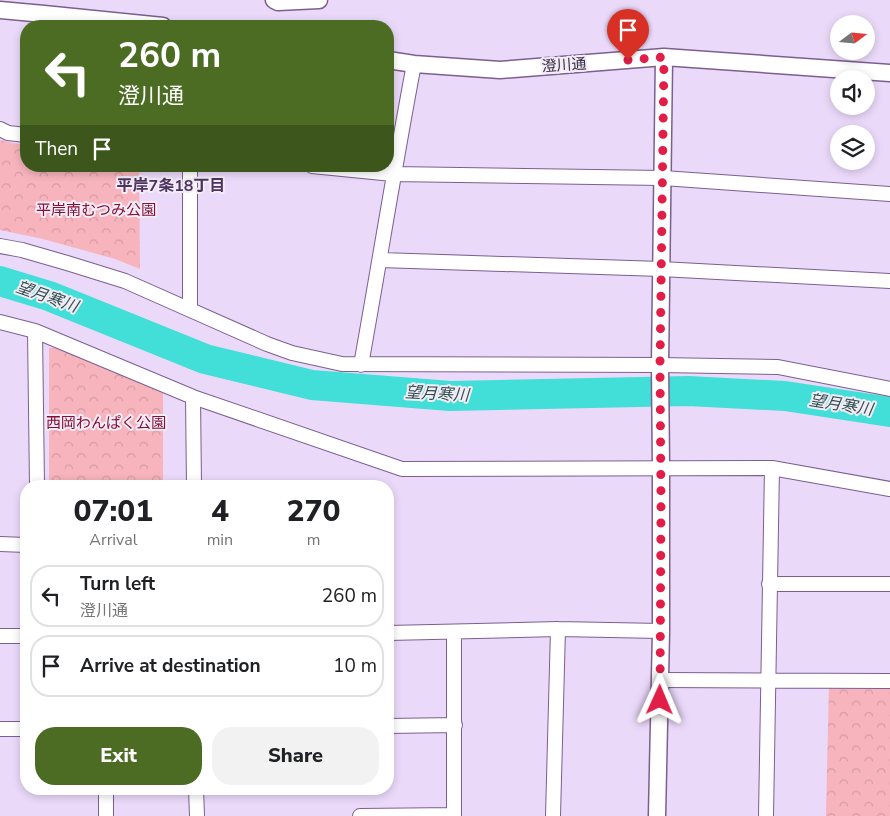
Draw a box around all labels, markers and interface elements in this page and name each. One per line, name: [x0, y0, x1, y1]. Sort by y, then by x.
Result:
pin: [607, 9, 649, 60]
north arrow: [830, 15, 875, 60]
map controls: [830, 15, 875, 170]
icon: arrive: [614, 16, 642, 44]
text: 260 m: [118, 32, 221, 79]
icon: left: [35, 40, 100, 105]
street label: 澄川通: [541, 53, 587, 77]
button: sound: [830, 70, 875, 115]
text: 澄川通: [118, 81, 184, 111]
button: layers: [830, 125, 875, 170]
icon: arrive: [88, 135, 116, 163]
text: Then: [35, 136, 78, 162]
district label: 平岸7条18丁目: [117, 175, 225, 197]
park label: 平岸南むつみ公園: [36, 200, 156, 220]
water label: 望月寒川: [13, 276, 83, 318]
water label: 望月寒川: [404, 381, 472, 407]
water label: 望月寒川: [808, 389, 876, 421]
park label: 西岡わんぱく公園: [46, 413, 166, 433]
text: 07:01: [73, 491, 153, 532]
text: 4: [211, 491, 229, 532]
text: 270: [287, 491, 341, 532]
text: Arrival: [89, 529, 137, 551]
text: min: [207, 529, 233, 551]
text: m: [307, 529, 320, 551]
text: Turn left: [80, 571, 155, 597]
icon: left: [37, 582, 65, 610]
text: 260 m: [322, 583, 377, 609]
text: 澄川通: [80, 600, 128, 622]
icon: arrive: [37, 652, 65, 680]
text: Arrive at destination: [80, 653, 261, 679]
text: 10 m: [333, 653, 377, 679]
position arrow: [633, 673, 685, 725]
button: Exit: [35, 727, 202, 785]
button: Share: [212, 727, 379, 785]

